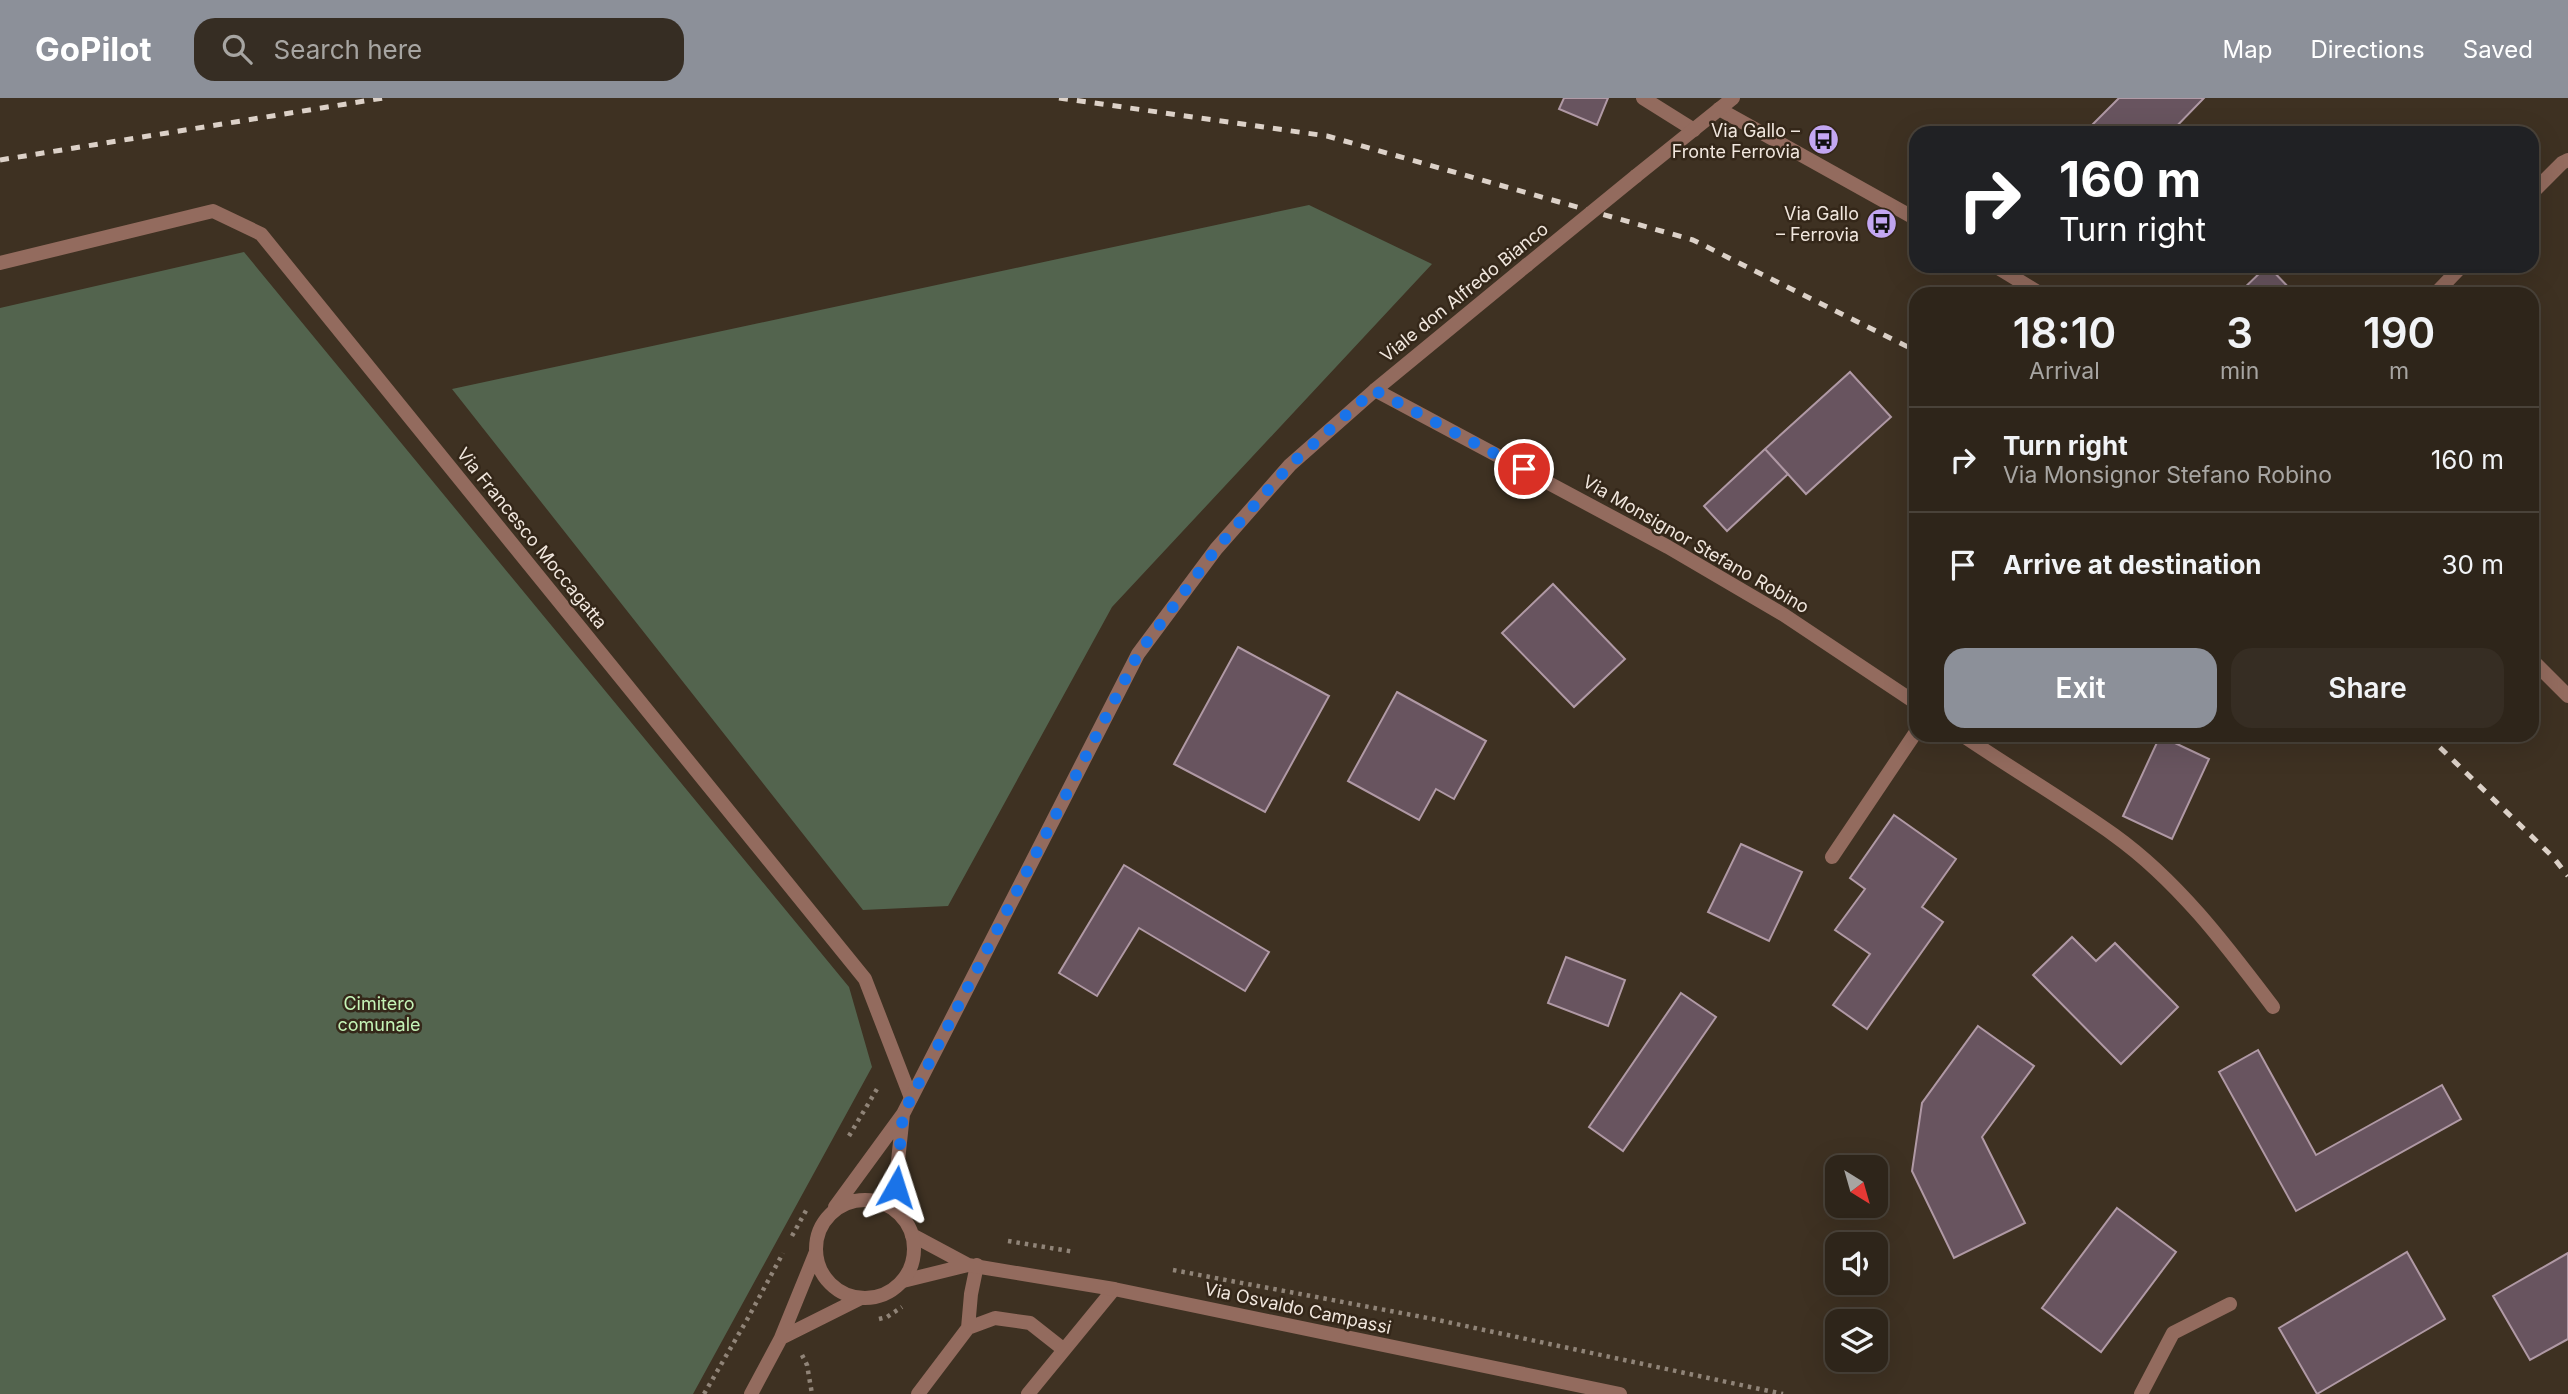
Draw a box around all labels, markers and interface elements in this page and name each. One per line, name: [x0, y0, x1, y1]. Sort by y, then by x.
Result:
search box: [194, 18, 684, 81]
text: GoPilot: [35, 29, 152, 69]
icon: search: [218, 30, 256, 68]
text: Search here: [274, 34, 422, 65]
text: Map: [2223, 35, 2272, 64]
text: Directions: [2310, 35, 2425, 64]
text: Saved: [2463, 35, 2533, 64]
place label: Via Gallo – Fronte Ferrovia: [1672, 120, 1800, 162]
bus stop icon: Via Gallo – Fronte Ferrovia: [1806, 123, 1840, 157]
text: 160 m: [2059, 150, 2201, 209]
icon: right: [1944, 154, 2035, 245]
place label: Via Gallo – Ferrovia: [1776, 203, 1859, 245]
bus stop icon: Via Gallo – Ferrovia: [1865, 206, 1899, 240]
text: Turn right: [2059, 210, 2206, 249]
street label: Viale don Alfredo Bianco: [1376, 218, 1552, 366]
text: 18:10: [2013, 307, 2116, 358]
text: 3: [2226, 307, 2253, 358]
text: 190: [2363, 307, 2435, 358]
text: Arrival: [2029, 357, 2100, 385]
text: min: [2220, 357, 2259, 385]
text: m: [2389, 357, 2409, 385]
text: Turn right: [2003, 430, 2128, 461]
pin: [1494, 439, 1554, 499]
icon: right: [1944, 441, 1982, 479]
street label: Via Francesco Moccagatta: [453, 443, 611, 633]
text: 160 m: [2431, 444, 2504, 475]
icon: arrive: [1505, 450, 1543, 488]
text: Via Monsignor Stefano Robino: [2003, 461, 2332, 489]
street label: Via Monsignor Stefano Robino: [1579, 471, 1813, 617]
icon: arrive: [1944, 546, 1982, 584]
text: Arrive at destination: [2003, 549, 2262, 580]
text: 30 m: [2441, 549, 2504, 580]
button: Exit: [1944, 648, 2217, 728]
button: Share: [2231, 648, 2504, 728]
park label: Cimitero comunale: [337, 993, 421, 1035]
position arrow: [859, 1150, 933, 1224]
north arrow: [1825, 1155, 1888, 1218]
map controls: [1825, 1155, 1888, 1372]
button: sound: [1825, 1232, 1888, 1295]
street label: Via Osvaldo Campassi: [1203, 1278, 1393, 1338]
button: layers: [1825, 1309, 1888, 1372]

